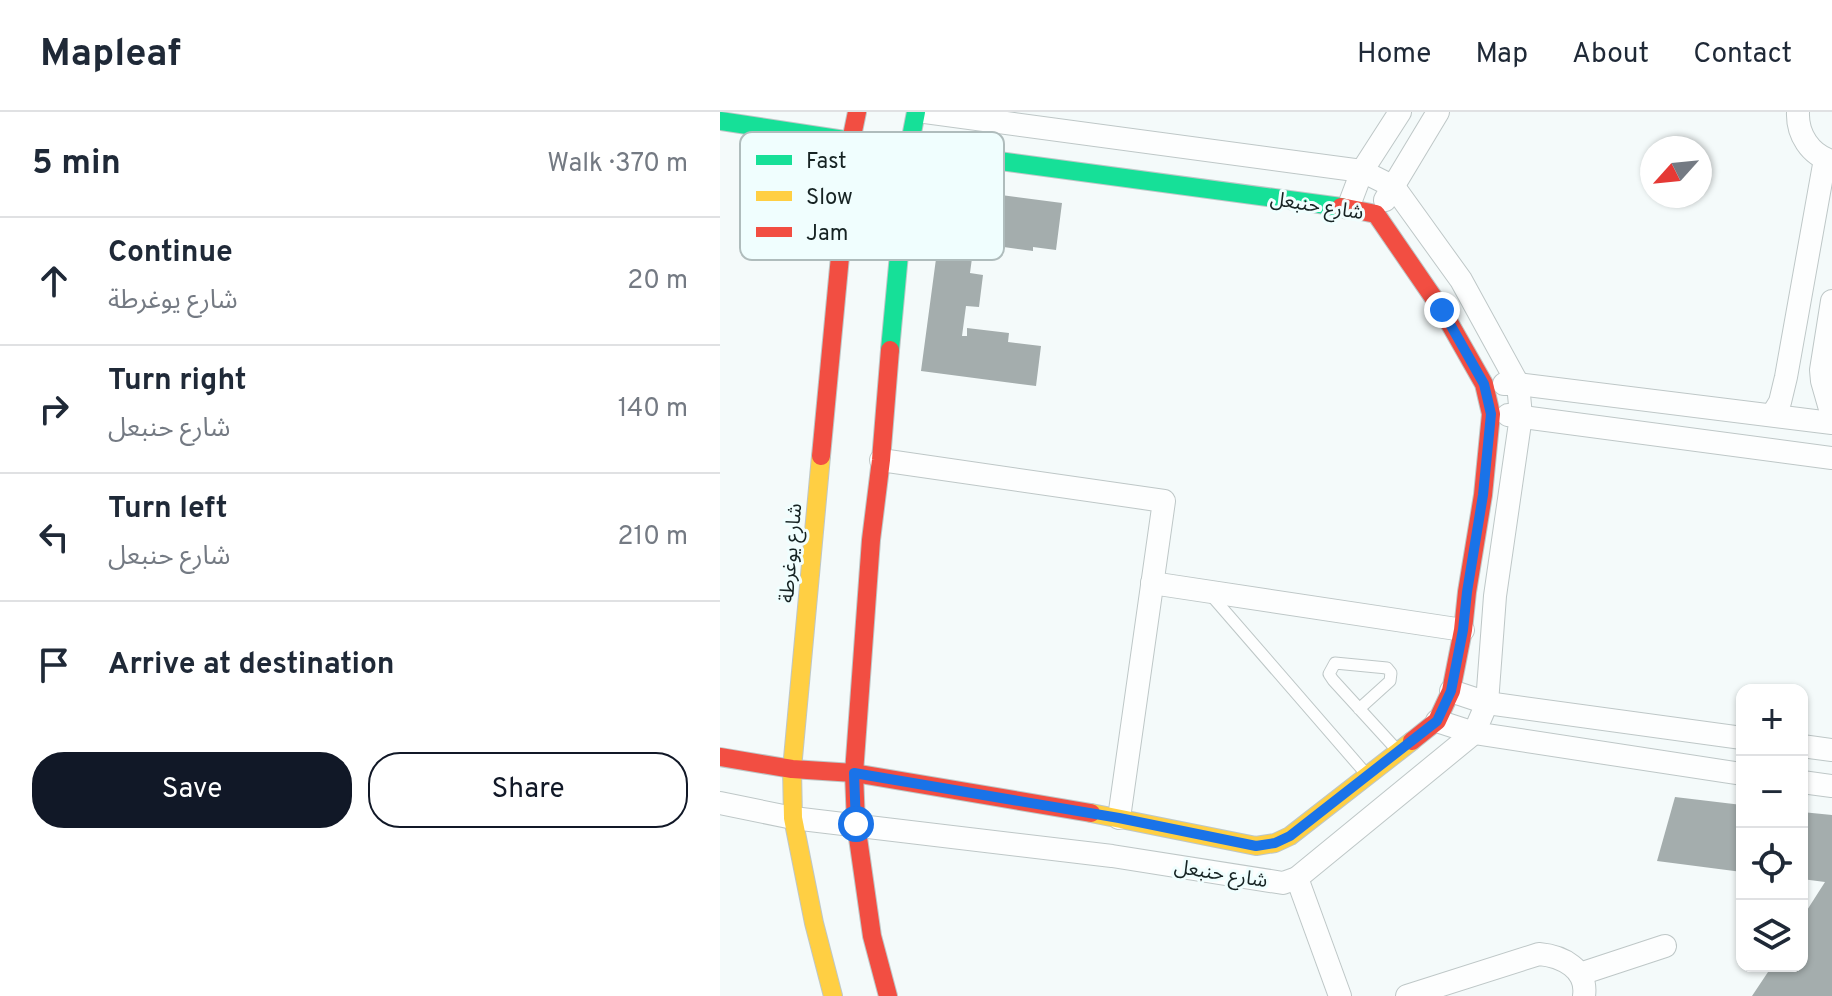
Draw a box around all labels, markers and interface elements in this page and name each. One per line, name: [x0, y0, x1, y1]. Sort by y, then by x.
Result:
text: Mapleaf: [40, 31, 181, 80]
text: Home: [1357, 37, 1431, 73]
text: Map: [1475, 37, 1528, 73]
text: About: [1572, 37, 1649, 73]
text: Contact: [1693, 37, 1792, 73]
legend: [740, 132, 1004, 260]
north arrow: [1640, 136, 1712, 208]
text: 5 min: [32, 143, 121, 186]
text: Walk · 370 m: [547, 148, 688, 181]
text: Fast: [806, 149, 847, 176]
text: Slow: [806, 185, 853, 212]
street label: شارع حنبعل: [1268, 187, 1365, 227]
text: Jam: [806, 221, 849, 248]
text: Continue: [108, 235, 233, 272]
icon: ahead: [32, 259, 76, 303]
text: 20 m: [627, 265, 688, 298]
text: شارع يوغرطة: [108, 285, 238, 318]
route end: [1424, 292, 1460, 328]
text: Turn right: [108, 363, 246, 400]
icon: right: [32, 387, 76, 431]
text: 140 m: [618, 393, 688, 426]
text: شارع حنبعل: [108, 413, 230, 446]
text: Turn left: [108, 491, 228, 528]
street label: شارع يوغرطة: [775, 502, 809, 604]
icon: left: [32, 515, 76, 559]
text: 210 m: [618, 521, 688, 554]
text: شارع حنبعل: [108, 541, 230, 574]
icon: arrive: [32, 643, 76, 687]
text: Arrive at destination: [108, 647, 394, 684]
map controls: [1736, 684, 1808, 972]
button: +: [1736, 684, 1808, 756]
button: Save: [32, 752, 352, 828]
button: Share: [368, 752, 688, 828]
button: −: [1736, 756, 1808, 828]
route start: [838, 806, 874, 842]
button: locate: [1736, 828, 1808, 900]
street label: شارع حنبعل: [1172, 855, 1269, 895]
button: layers: [1736, 900, 1808, 972]

